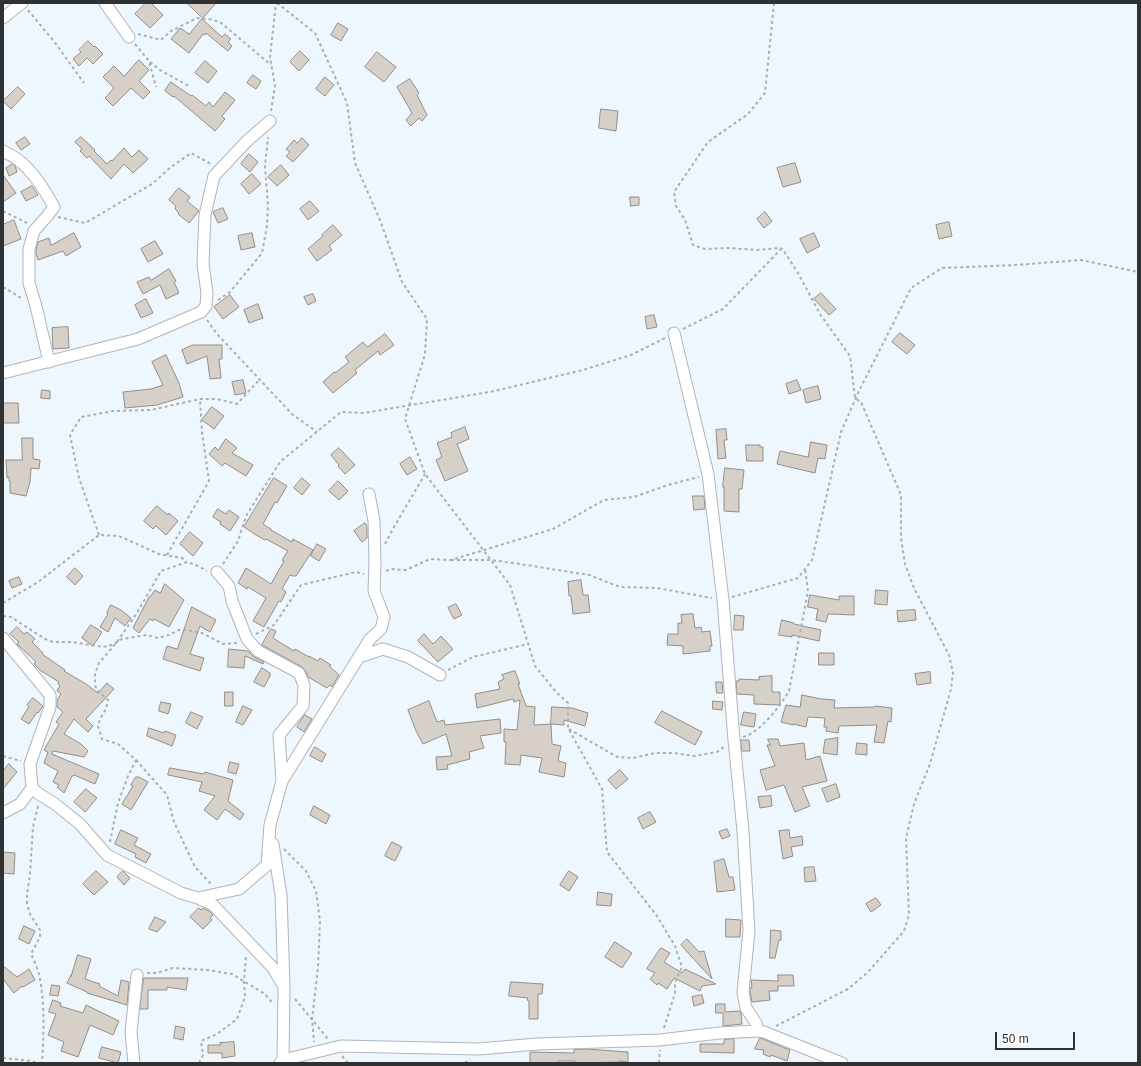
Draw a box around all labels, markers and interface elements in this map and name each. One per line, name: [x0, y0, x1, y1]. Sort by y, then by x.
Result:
scale bar: [997, 1024, 1077, 1050]
text: 50 m: [1002, 1032, 1029, 1046]

